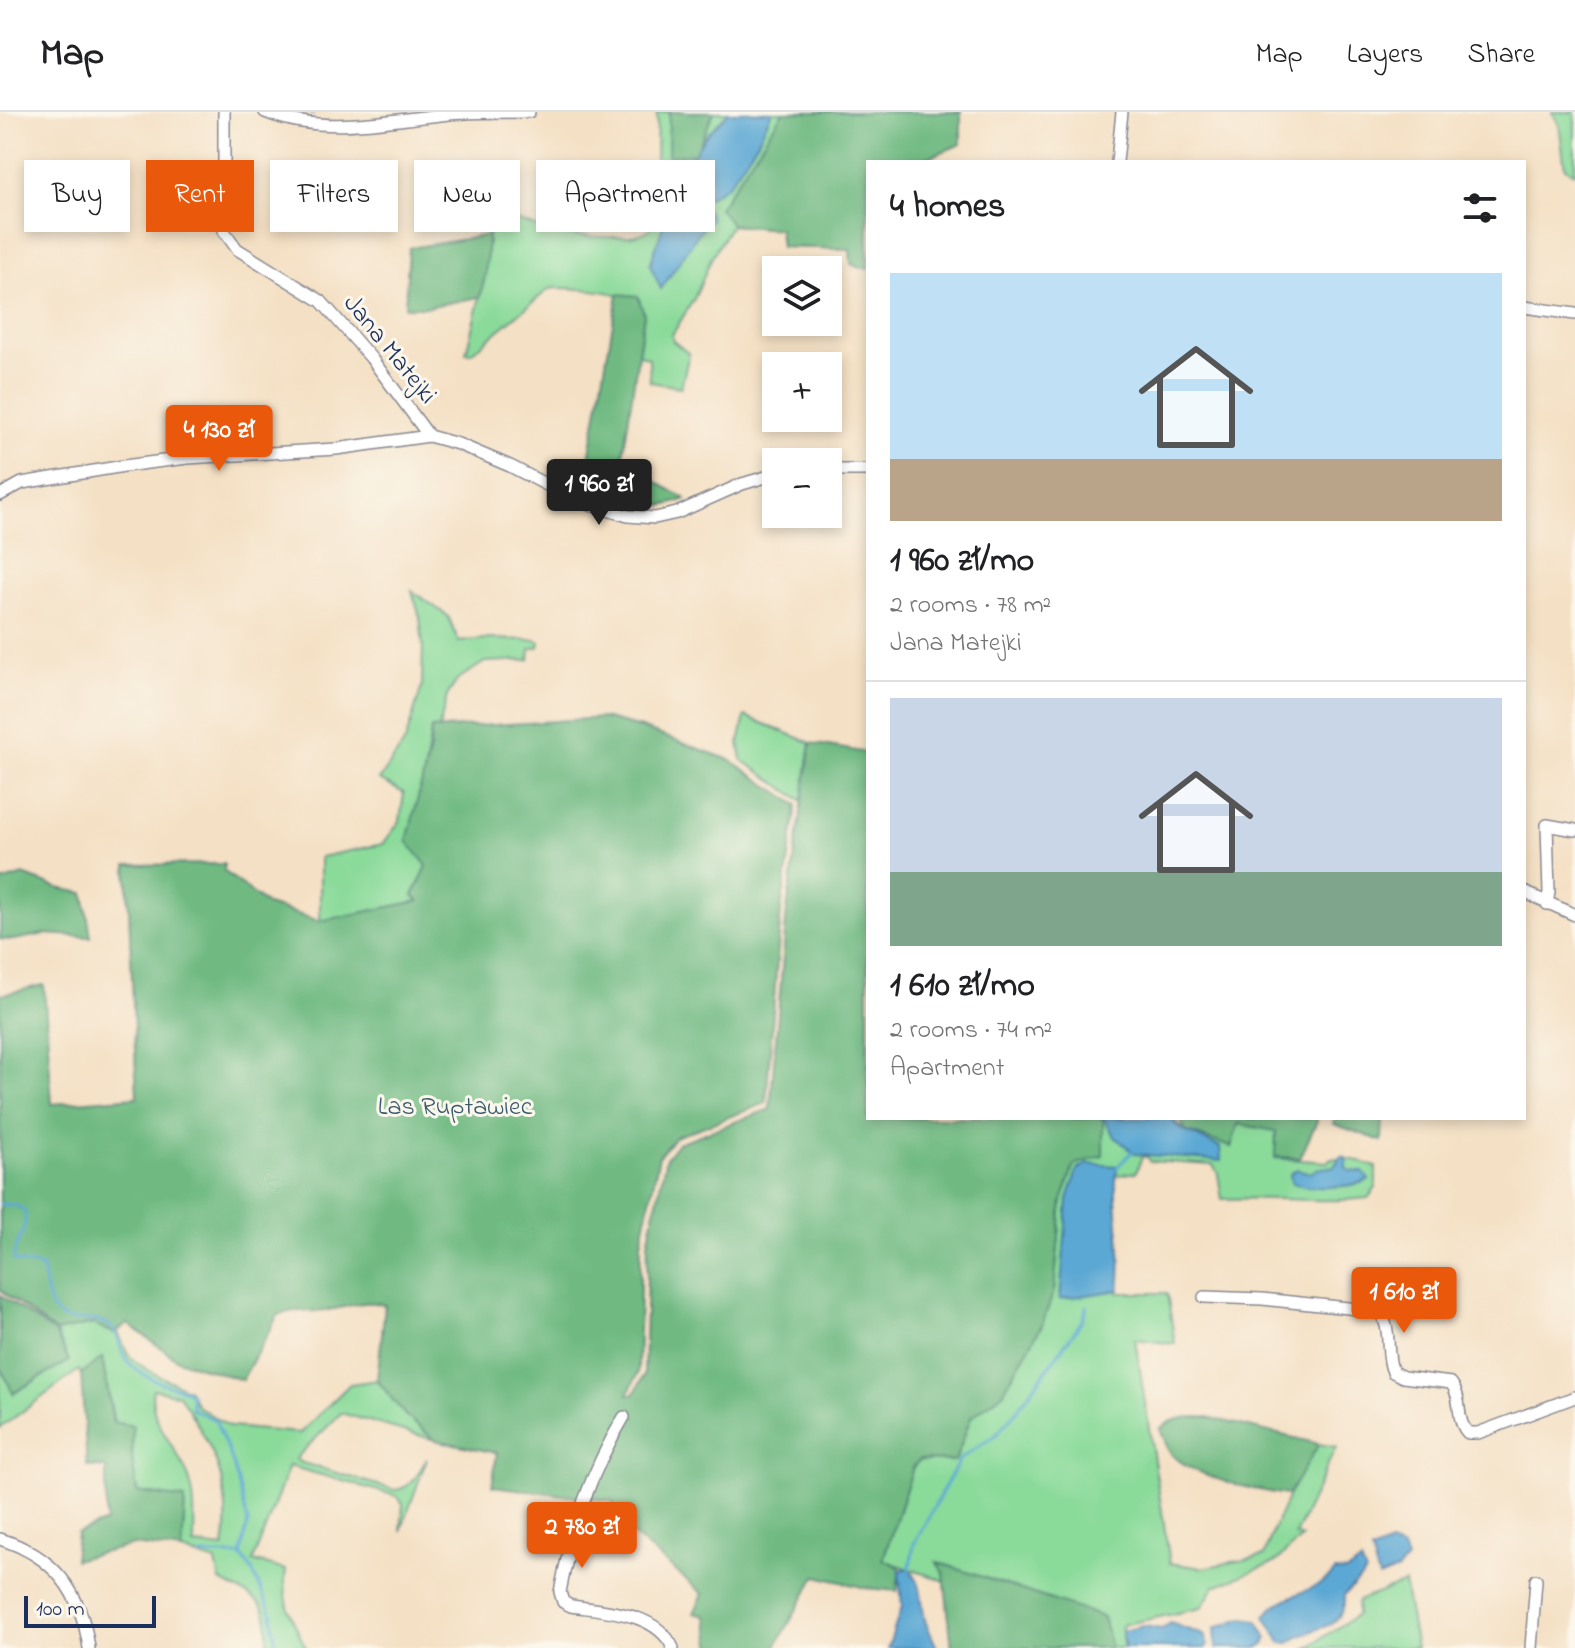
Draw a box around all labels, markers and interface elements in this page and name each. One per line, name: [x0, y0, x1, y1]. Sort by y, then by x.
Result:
text: Map: [40, 27, 104, 83]
text: Map: [1255, 35, 1303, 76]
text: Layers: [1347, 35, 1423, 76]
text: Share: [1467, 35, 1535, 76]
chip: Buy: [24, 160, 130, 232]
chip: Rent: [146, 160, 254, 232]
chip: Filters: [270, 160, 398, 232]
chip: New: [414, 160, 520, 232]
chip: Apartment: [536, 160, 715, 232]
text: 4 homes: [890, 183, 1005, 233]
icon: filters: [1458, 186, 1502, 230]
map controls: [762, 256, 842, 528]
button: layers: [762, 256, 842, 336]
street label: Jana Matejki: [333, 287, 445, 413]
icon: home: [1124, 325, 1268, 469]
button: +: [762, 352, 842, 432]
pin: 4 130 zł: [136, 405, 302, 473]
text: 4 130 zł: [184, 412, 254, 450]
button: −: [762, 448, 842, 528]
pin: 1 960 zł: [516, 459, 682, 527]
text: 1 960 zł: [565, 466, 633, 504]
text: 1 960 zł/mo: [890, 537, 1034, 587]
text: 2 rooms · 78 m²: [890, 587, 1051, 625]
text: Jana Matejki: [890, 625, 1022, 663]
icon: home: [1124, 750, 1268, 894]
text: 1 610 zł/mo: [890, 962, 1035, 1012]
text: 2 rooms · 74 m²: [890, 1012, 1052, 1050]
text: Apartment: [890, 1050, 1004, 1088]
park label: Las Ruptawiec: [378, 1089, 533, 1127]
pin: 1 610 zł: [1321, 1267, 1487, 1335]
text: 1 610 zł: [1369, 1274, 1439, 1312]
pin: 2 780 zł: [499, 1502, 665, 1570]
text: 2 780 zł: [545, 1509, 619, 1547]
scale bar: [24, 1592, 156, 1628]
text: 100 m: [36, 1594, 85, 1626]

